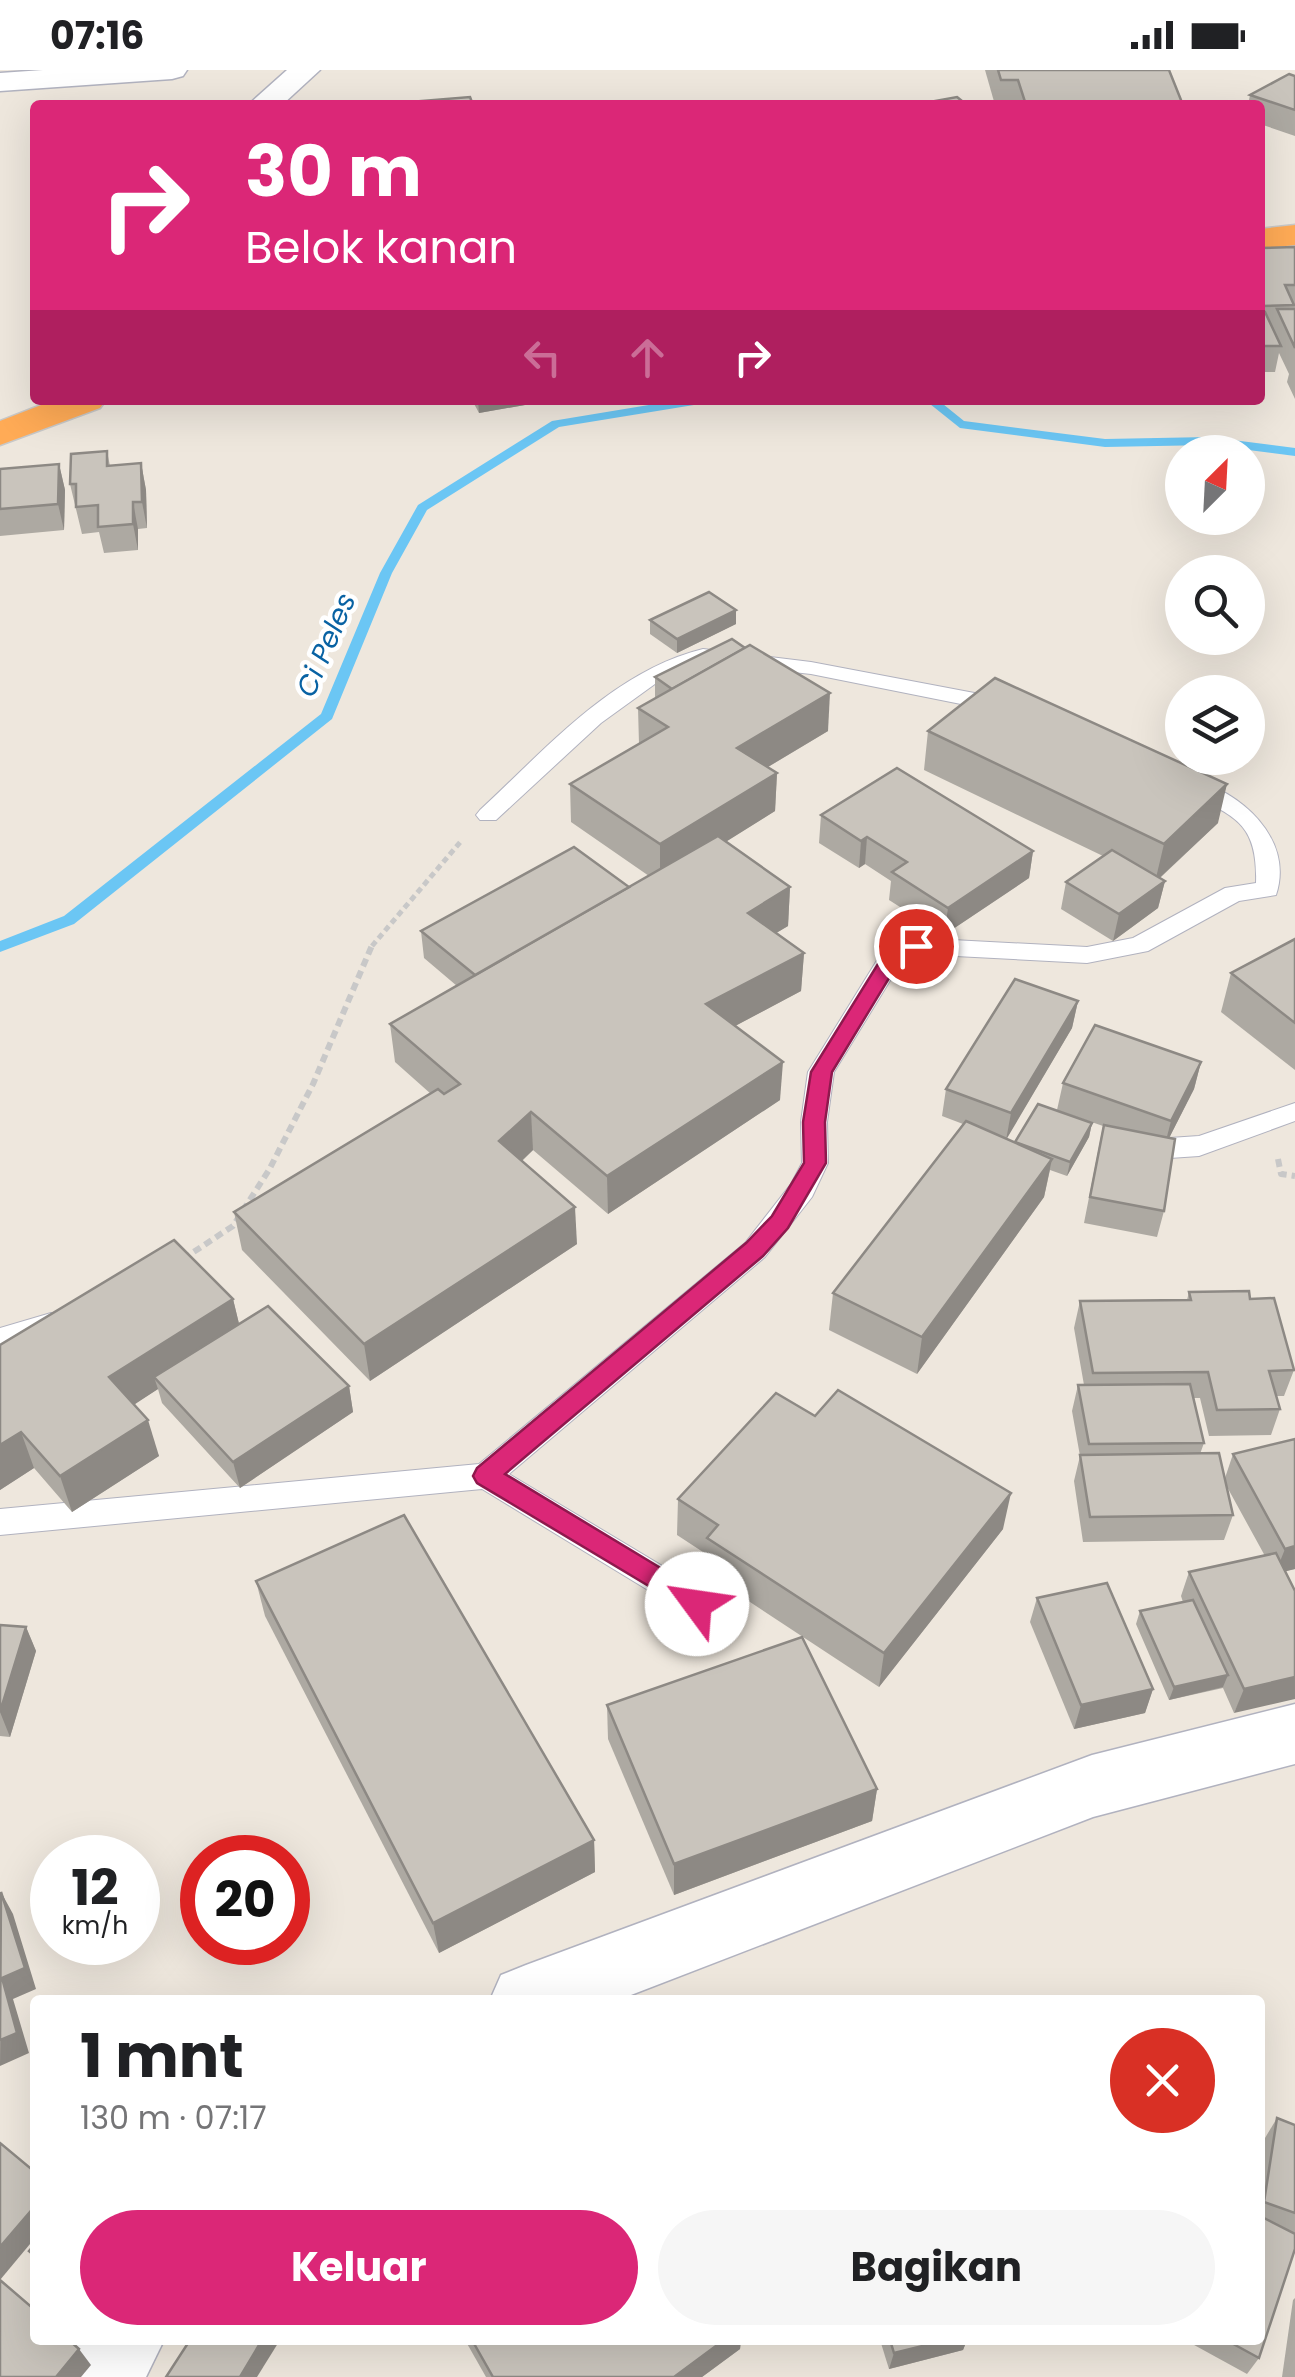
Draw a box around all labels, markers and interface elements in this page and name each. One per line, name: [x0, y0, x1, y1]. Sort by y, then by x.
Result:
text: 07:16: [50, 9, 144, 62]
text: 30 m: [245, 122, 422, 221]
icon: right: [80, 140, 210, 270]
text: Belok kanan: [245, 216, 517, 279]
icon: left: [515, 330, 570, 385]
icon: ahead: [620, 330, 675, 385]
icon: right: [725, 330, 780, 385]
north arrow: [1165, 435, 1265, 535]
map controls: [1165, 435, 1265, 775]
button: search: [1165, 555, 1265, 655]
water label: Ci Peles: [287, 587, 365, 703]
button: layers: [1165, 675, 1265, 775]
pin: [874, 904, 959, 989]
icon: arrive: [889, 919, 944, 974]
position arrow: [645, 1552, 749, 1656]
speed limit sign: 20: [180, 1835, 310, 1965]
text: 12: [71, 1852, 119, 1923]
text: km/h: [62, 1908, 128, 1943]
text: 1 mnt: [80, 2014, 244, 2098]
button: close: [1110, 2028, 1215, 2133]
text: 130 m · 07:17: [80, 2095, 267, 2140]
button: Keluar: [80, 2210, 638, 2325]
button: Bagikan: [658, 2210, 1215, 2325]

